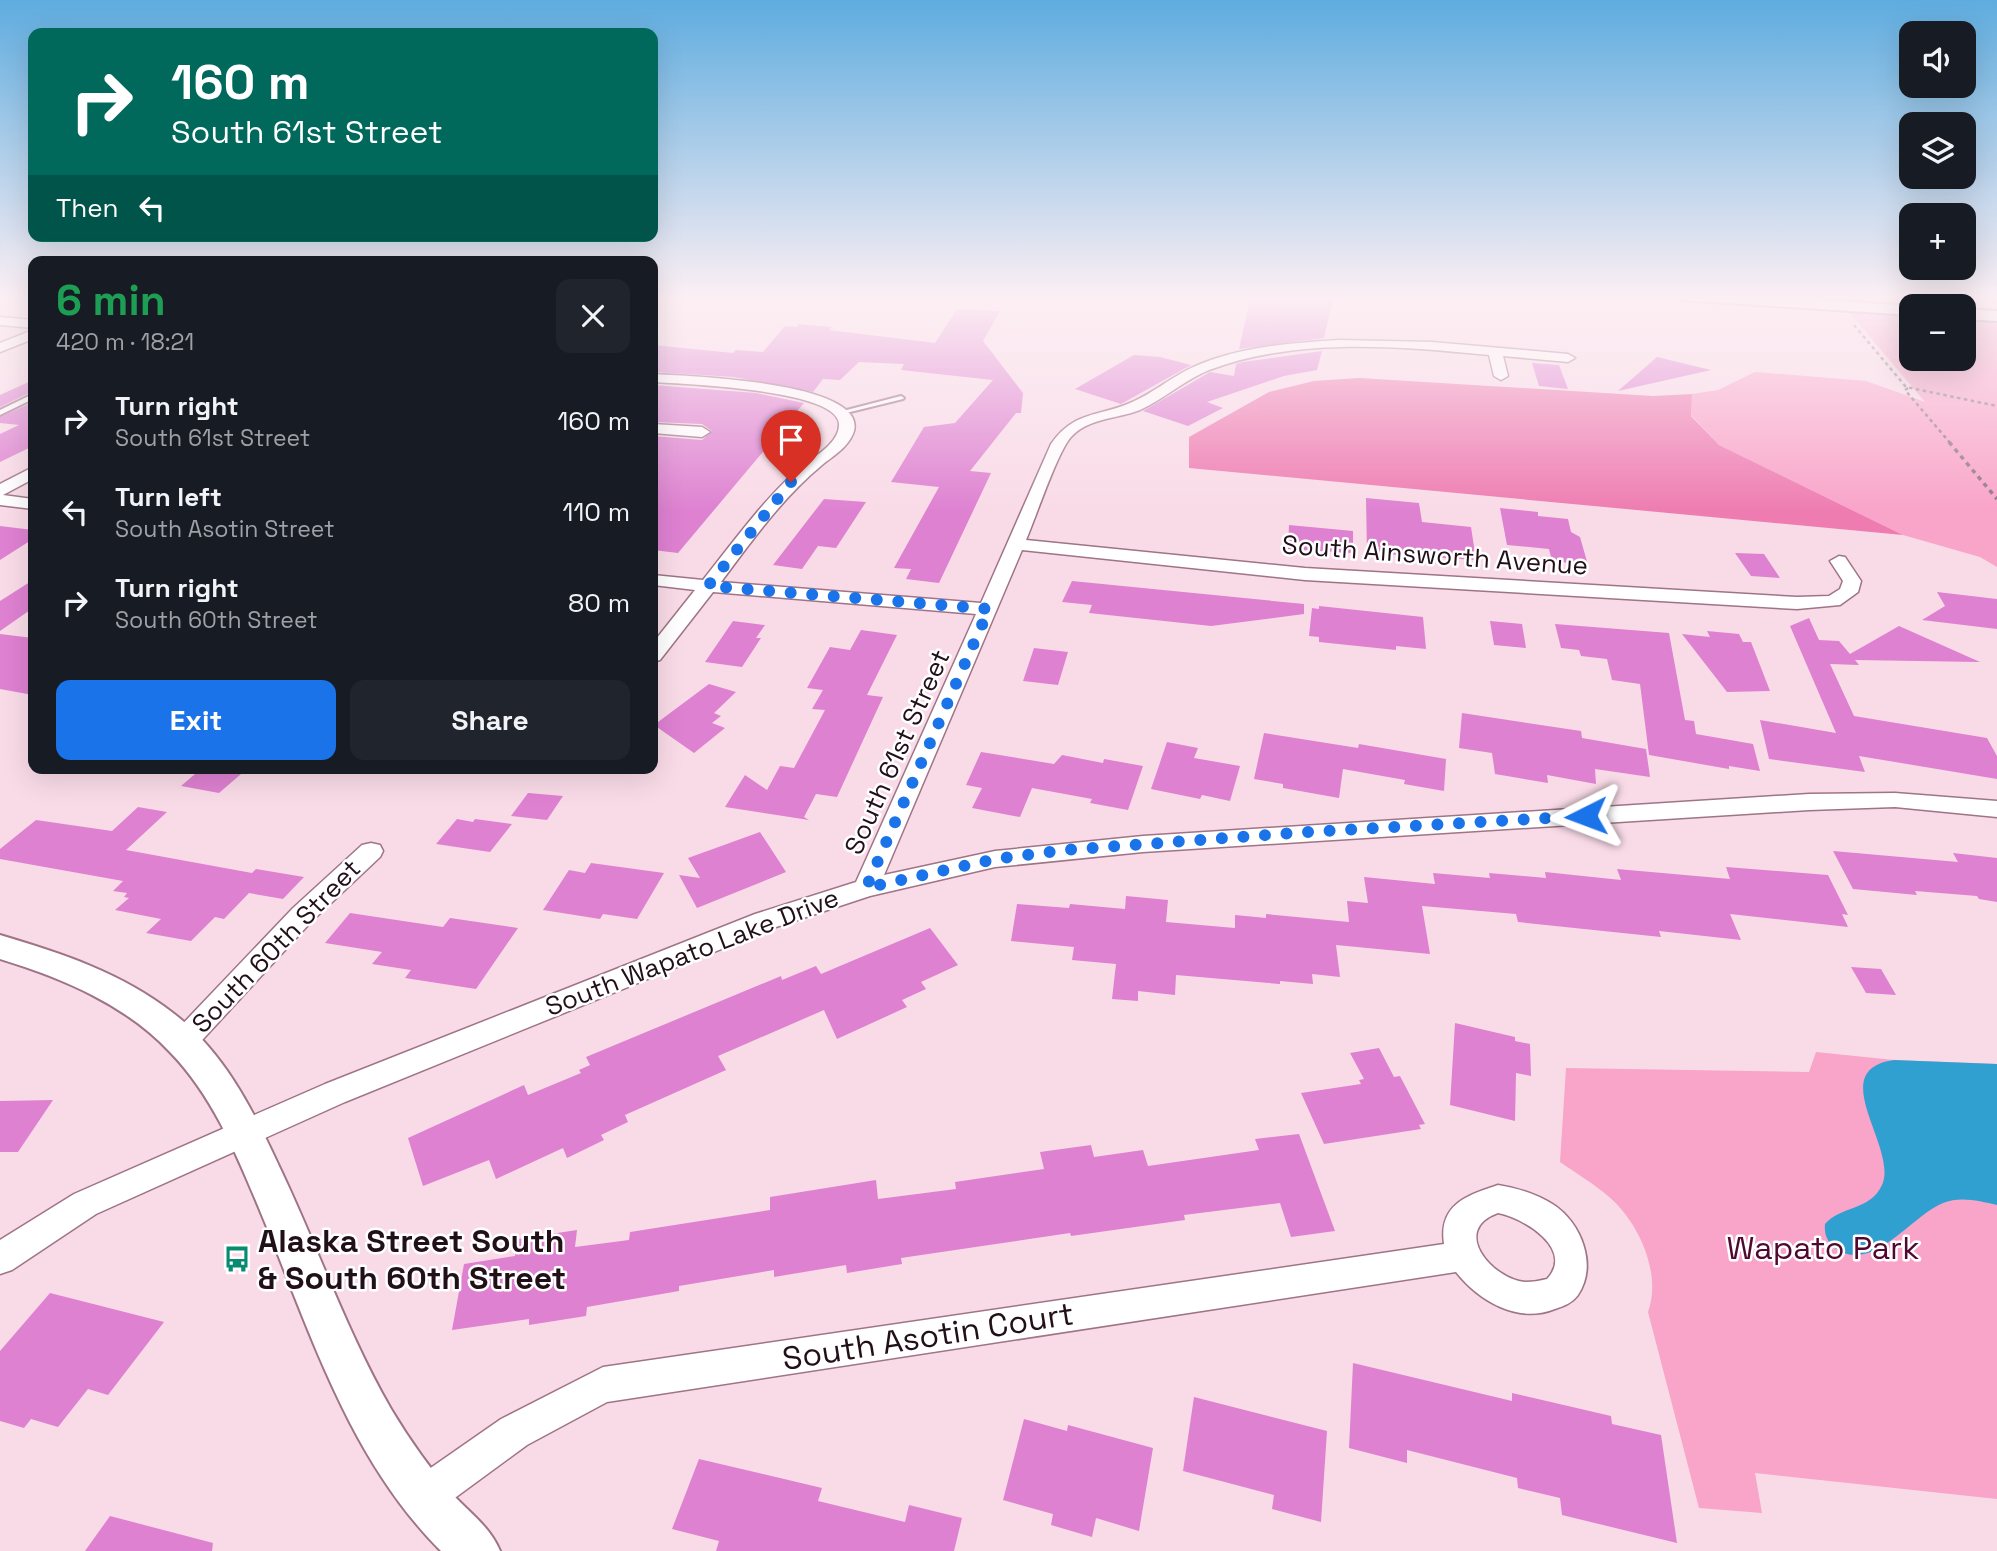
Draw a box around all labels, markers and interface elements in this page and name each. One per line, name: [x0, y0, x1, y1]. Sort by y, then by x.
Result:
map controls: [1899, 21, 1976, 371]
button: sound: [1899, 21, 1976, 98]
text: 160 m: [171, 51, 309, 113]
icon: right: [56, 56, 147, 147]
text: South 61st Street: [171, 112, 443, 152]
button: layers: [1899, 112, 1976, 189]
icon: left: [133, 189, 171, 227]
text: Then: [56, 191, 119, 225]
button: +: [1899, 203, 1976, 280]
text: 6 min: [56, 274, 166, 327]
button: close: [556, 279, 630, 353]
button: −: [1899, 294, 1976, 371]
text: 420 m · 18:21: [56, 327, 194, 357]
text: Turn right: [115, 389, 239, 423]
icon: right: [56, 402, 94, 440]
text: 160 m: [558, 404, 630, 438]
pin: [761, 410, 821, 482]
icon: arrive: [772, 421, 810, 459]
text: South 61st Street: [115, 423, 310, 453]
text: Turn left: [115, 480, 222, 514]
icon: left: [56, 493, 94, 531]
text: 110 m: [563, 495, 630, 529]
text: South Asotin Street: [115, 514, 335, 544]
street label: South Ainsworth Avenue: [1281, 527, 1589, 583]
text: Turn right: [115, 571, 239, 605]
icon: right: [56, 584, 94, 622]
text: 80 m: [568, 586, 630, 620]
text: South 60th Street: [115, 605, 318, 635]
street label: South 61st Street: [837, 644, 957, 860]
button: Exit: [56, 680, 336, 760]
button: Share: [350, 680, 630, 760]
position arrow: [1549, 779, 1623, 853]
street label: South 60th Street: [184, 852, 368, 1040]
street label: South Wapato Lake Drive: [540, 880, 844, 1024]
place label: Alaska Street South & South 60th Street: [258, 1221, 566, 1298]
park label: Wapato Park: [1727, 1228, 1919, 1268]
bus stop icon: Alaska Street South & South 60th Street: [222, 1244, 252, 1274]
street label: South Asotin Court: [779, 1293, 1077, 1379]

